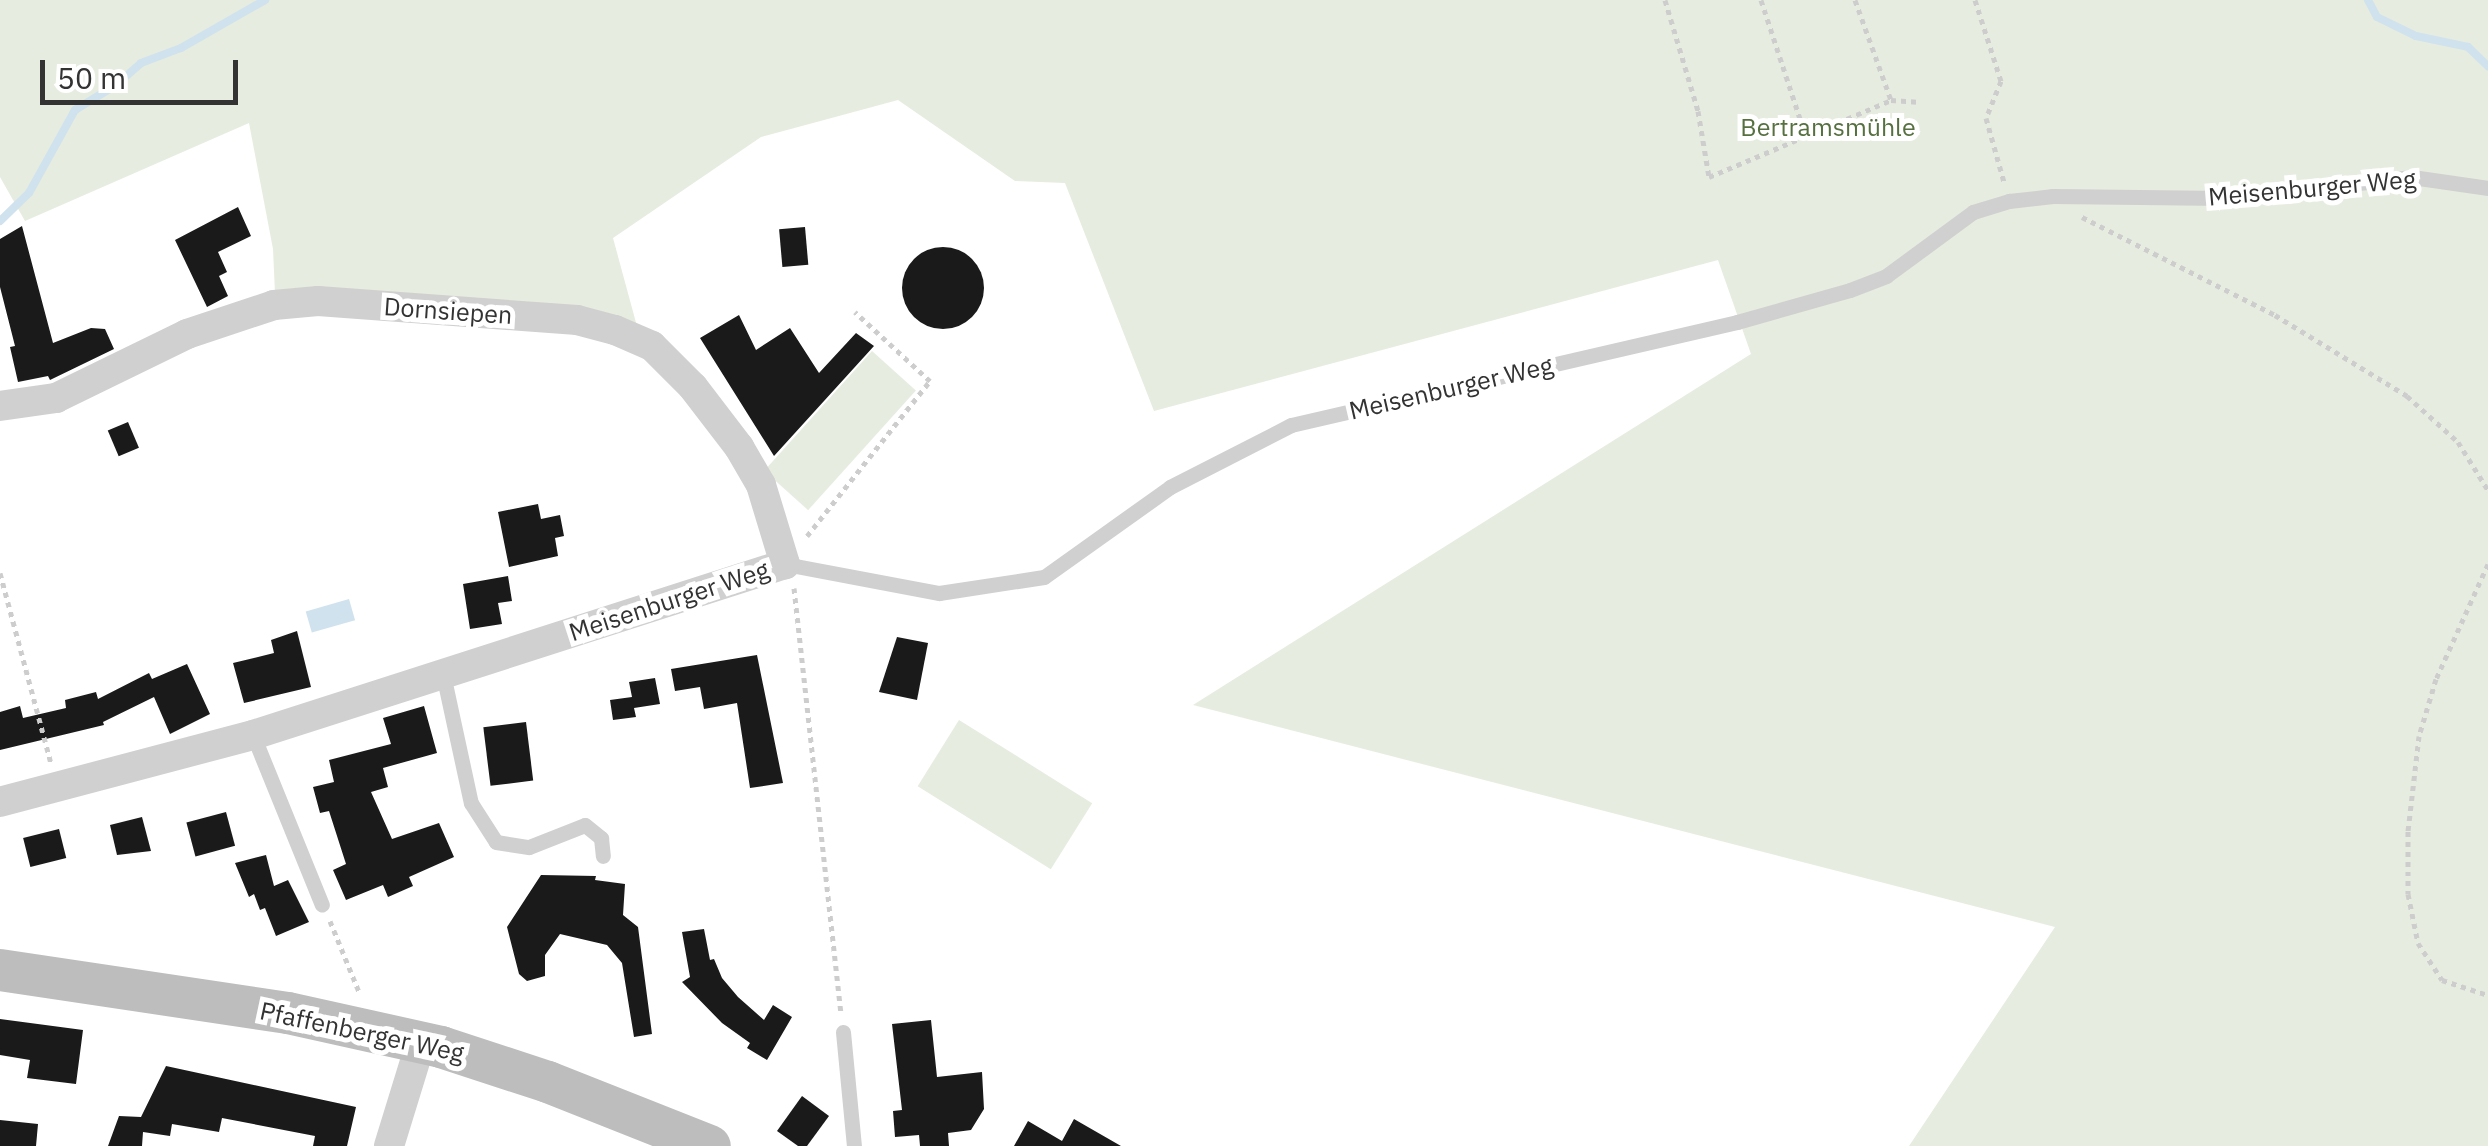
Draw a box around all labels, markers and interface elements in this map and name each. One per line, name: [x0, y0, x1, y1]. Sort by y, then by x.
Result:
scale bar: [45, 40, 242, 102]
text: 50 m: [57, 58, 126, 97]
park label: Bertramsmühle: [1740, 112, 1916, 142]
street label: Meisenburger Weg: [2207, 164, 2417, 212]
street label: Dornsiepen: [383, 292, 513, 330]
street label: Meisenburger Weg: [1346, 350, 1556, 426]
street label: Meisenburger Weg: [565, 555, 773, 647]
street label: Pfaffenberger Weg: [257, 996, 467, 1068]

